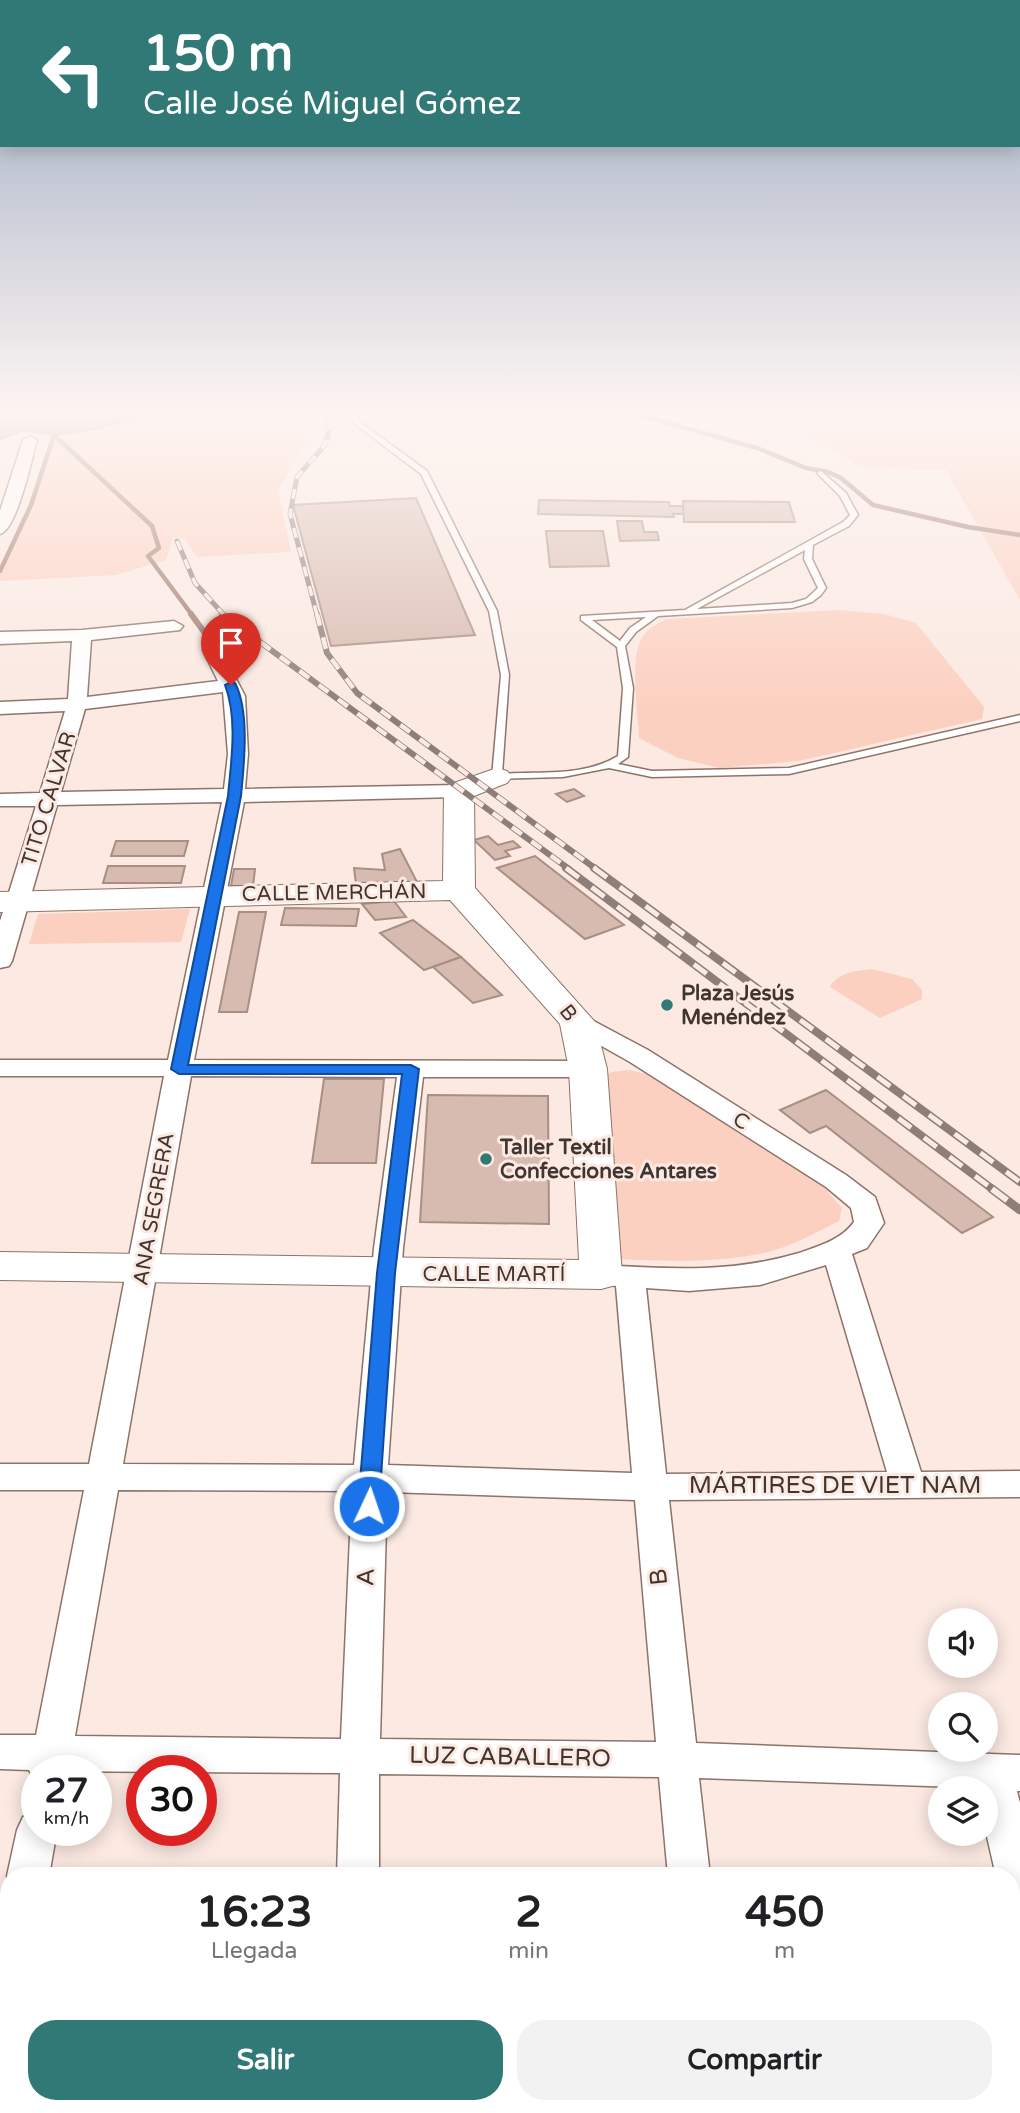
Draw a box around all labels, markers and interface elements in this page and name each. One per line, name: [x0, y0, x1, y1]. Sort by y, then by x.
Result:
text: 150 m: [143, 25, 293, 84]
icon: left: [28, 28, 119, 119]
text: Calle José Miguel Gómez: [143, 85, 522, 123]
pin: [201, 613, 261, 685]
icon: arrive: [212, 624, 250, 662]
street label: TITO CALVAR: [17, 729, 81, 869]
street label: CALLE MERCHÁN: [241, 879, 427, 907]
place label: Plaza Jesús Menéndez: [681, 981, 794, 1030]
marker: Plaza Jesús Menéndez: [659, 997, 675, 1013]
street label: B: [554, 1000, 582, 1026]
street label: C: [728, 1107, 754, 1135]
street label: ANA SEGRERA: [128, 1131, 180, 1287]
place label: Taller Textil Confecciones Antares: [499, 1135, 717, 1184]
marker: Taller Textil Confecciones Antares: [478, 1151, 494, 1167]
street label: CALLE MARTÍ: [423, 1262, 566, 1287]
position arrow: [332, 1469, 406, 1543]
street label: MÁRTIRES DE VIET NAM: [689, 1470, 981, 1500]
street label: B: [644, 1567, 674, 1587]
street label: A: [351, 1568, 381, 1586]
map controls: [928, 1608, 998, 1846]
button: sound: [928, 1608, 998, 1678]
button: search: [928, 1692, 998, 1762]
street label: LUZ CABALLERO: [409, 1741, 611, 1773]
speed limit sign: 30: [126, 1755, 217, 1846]
text: 27: [45, 1770, 88, 1812]
button: layers: [928, 1776, 998, 1846]
text: km/h: [44, 1807, 89, 1829]
text: 16:23: [196, 1887, 312, 1938]
text: 2: [515, 1887, 542, 1938]
text: 450: [745, 1887, 824, 1938]
text: Llegada: [211, 1937, 298, 1965]
text: min: [508, 1937, 549, 1965]
text: m: [774, 1937, 795, 1965]
button: Salir: [28, 2020, 503, 2100]
button: Compartir: [517, 2020, 992, 2100]

